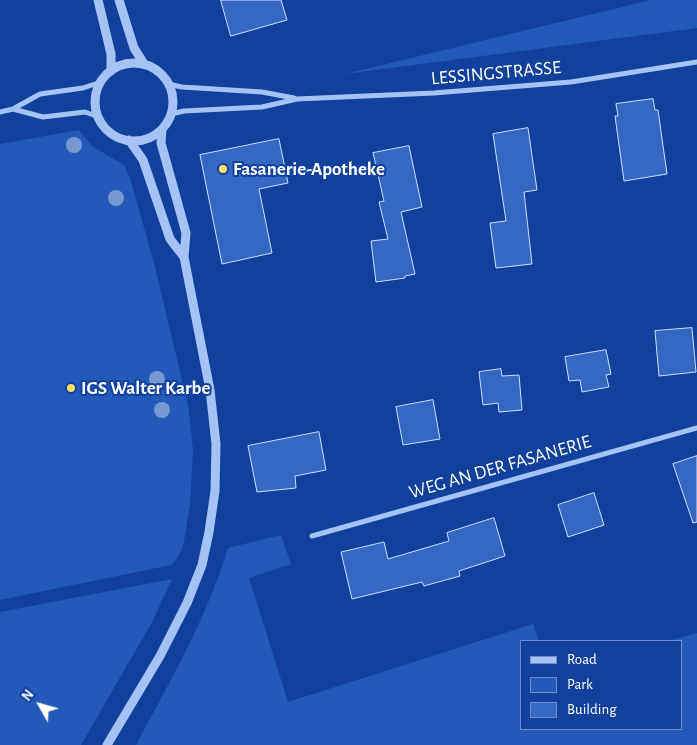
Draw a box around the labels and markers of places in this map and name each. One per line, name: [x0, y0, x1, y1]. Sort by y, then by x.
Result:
place label: Fasanerie-Apotheke: [233, 158, 385, 180]
marker: Fasanerie-Apotheke: [217, 163, 229, 175]
place label: IGS Walter Karbe: [81, 377, 210, 399]
marker: IGS Walter Karbe: [65, 382, 77, 394]

